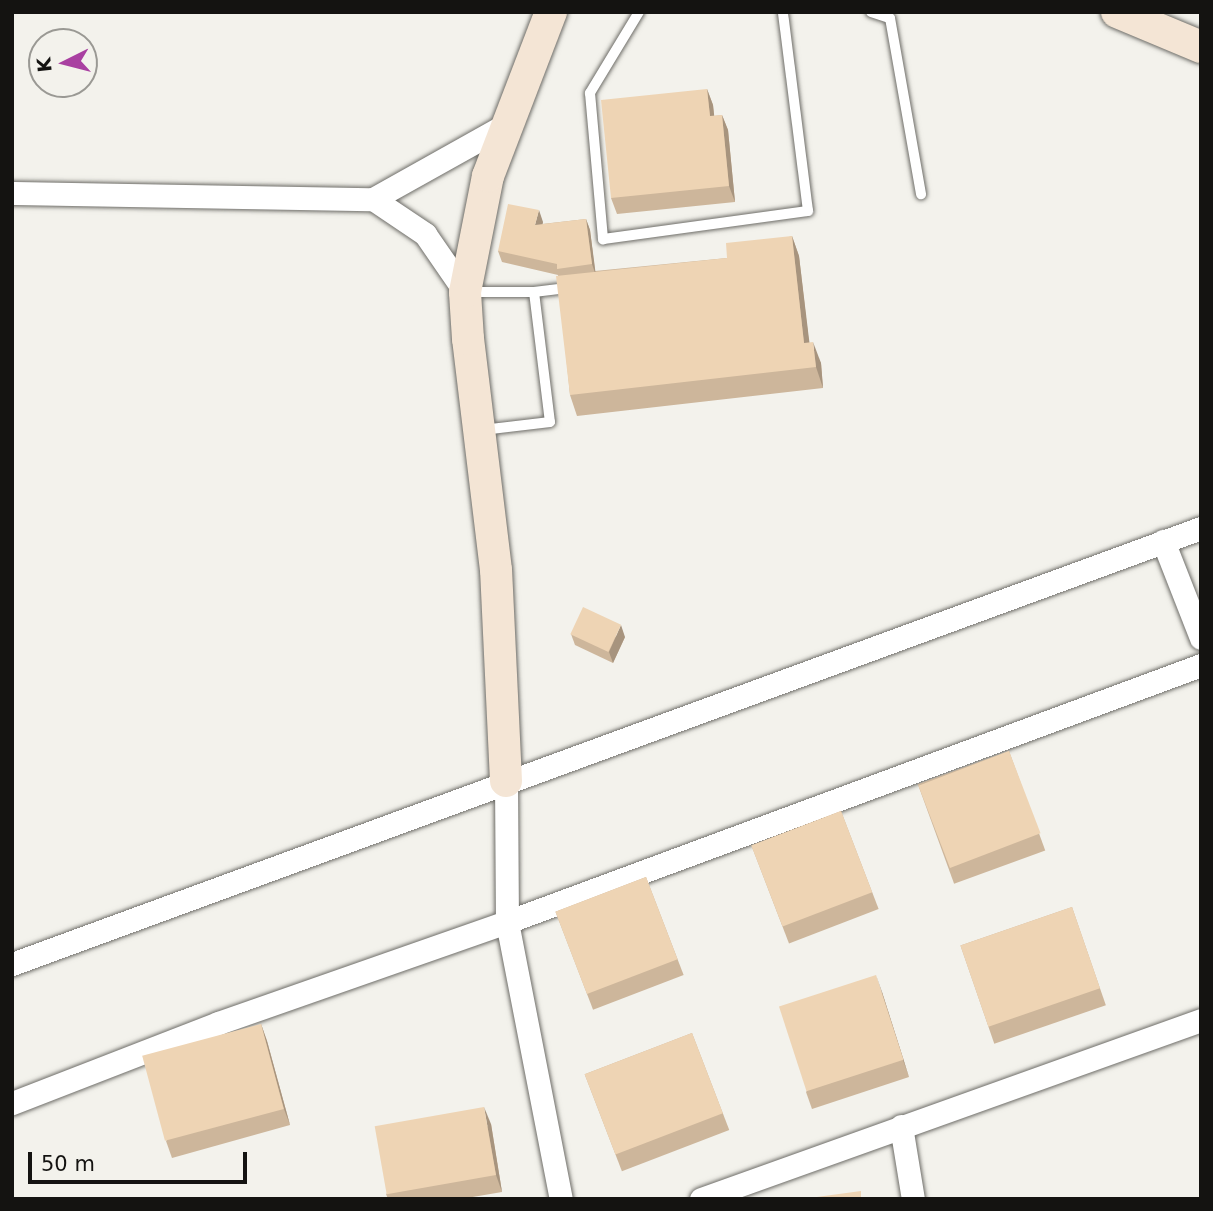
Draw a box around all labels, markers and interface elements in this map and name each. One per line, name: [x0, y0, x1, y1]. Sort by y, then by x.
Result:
north arrow: [28, 28, 98, 98]
text: K: [32, 57, 56, 73]
scale bar: [32, 1138, 250, 1182]
text: 50 m: [41, 1152, 95, 1176]

